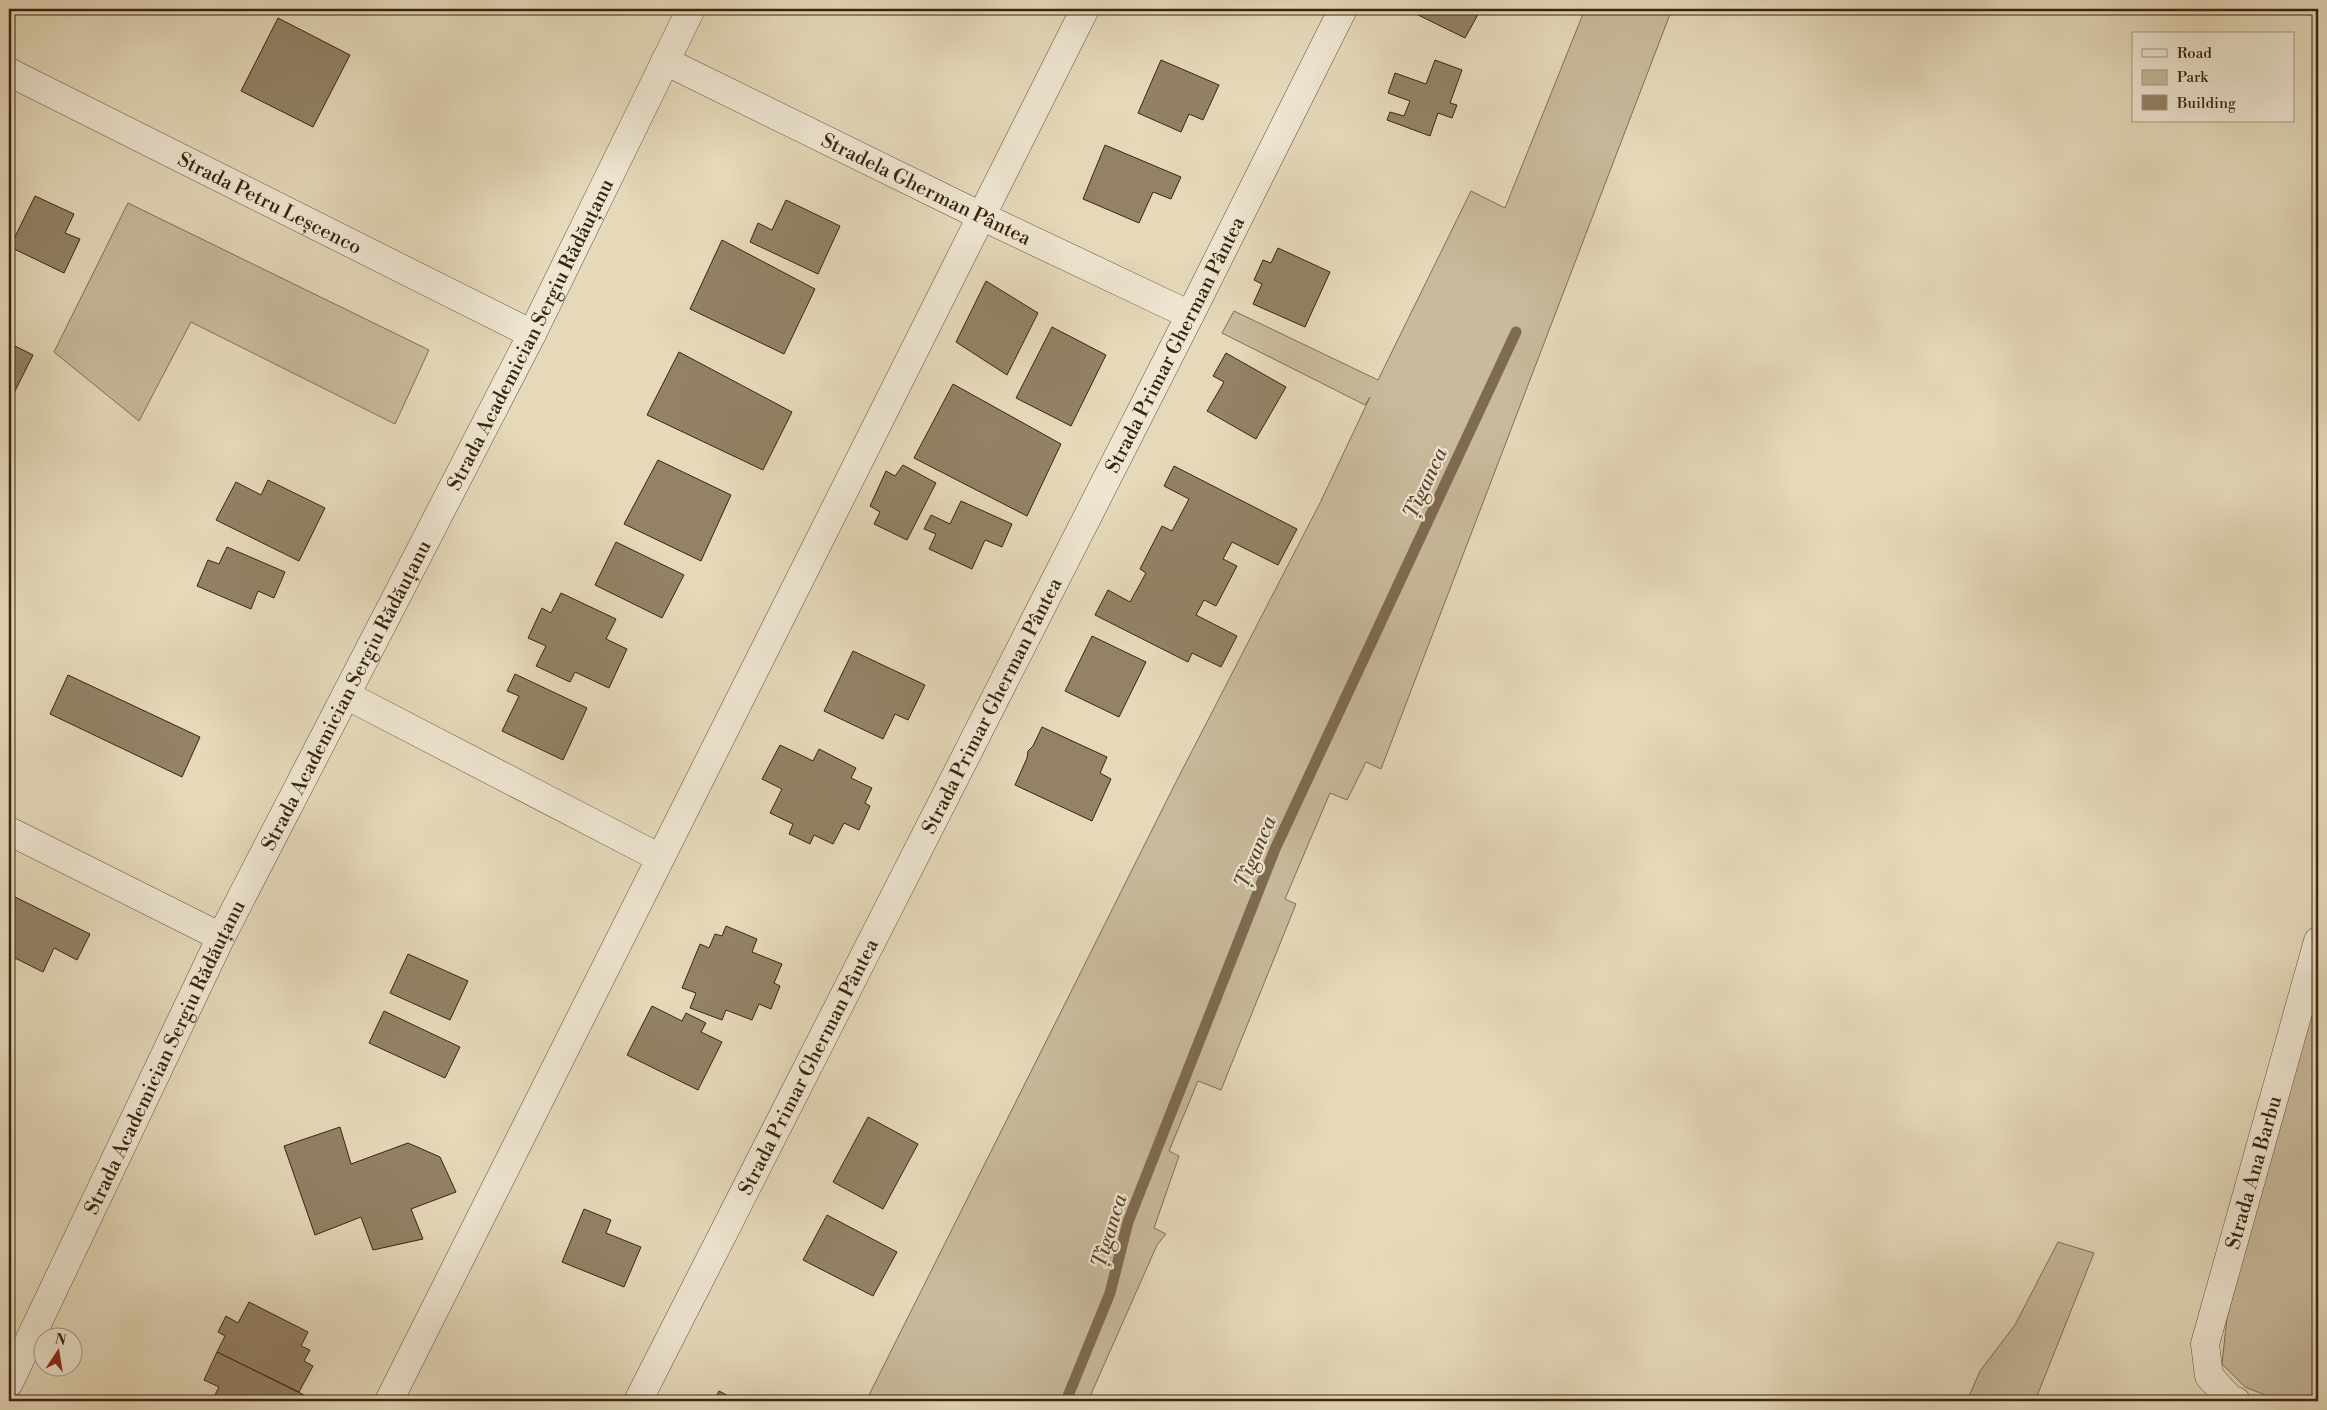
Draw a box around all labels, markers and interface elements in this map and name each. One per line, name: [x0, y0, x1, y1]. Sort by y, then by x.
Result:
legend: [2132, 32, 2294, 122]
text: Road: [2177, 44, 2212, 63]
text: Park: [2177, 68, 2209, 87]
text: Building: [2176, 94, 2236, 113]
street label: Stradela Gherman Pântea: [817, 129, 1035, 252]
street label: Strada Petru Leșcenco: [173, 148, 366, 261]
street label: Strada Academician Sergiu Rădăuțanu: [442, 175, 620, 495]
street label: Strada Primar Gherman Pântea: [1101, 212, 1252, 478]
water label: Țîganca: [1398, 443, 1454, 523]
street label: Strada Academician Sergiu Rădăuțanu: [257, 536, 438, 855]
street label: Strada Primar Gherman Pântea: [917, 573, 1069, 839]
water label: Țîganca: [1229, 812, 1283, 892]
street label: Strada Academician Sergiu Rădăuțanu: [80, 896, 252, 1219]
street label: Strada Primar Gherman Pântea: [734, 934, 885, 1200]
street label: Strada Ana Barbu: [2221, 1093, 2288, 1252]
water label: Țîganca: [1086, 1191, 1134, 1271]
north arrow: [32, 1328, 82, 1378]
text: N: [53, 1330, 68, 1350]

